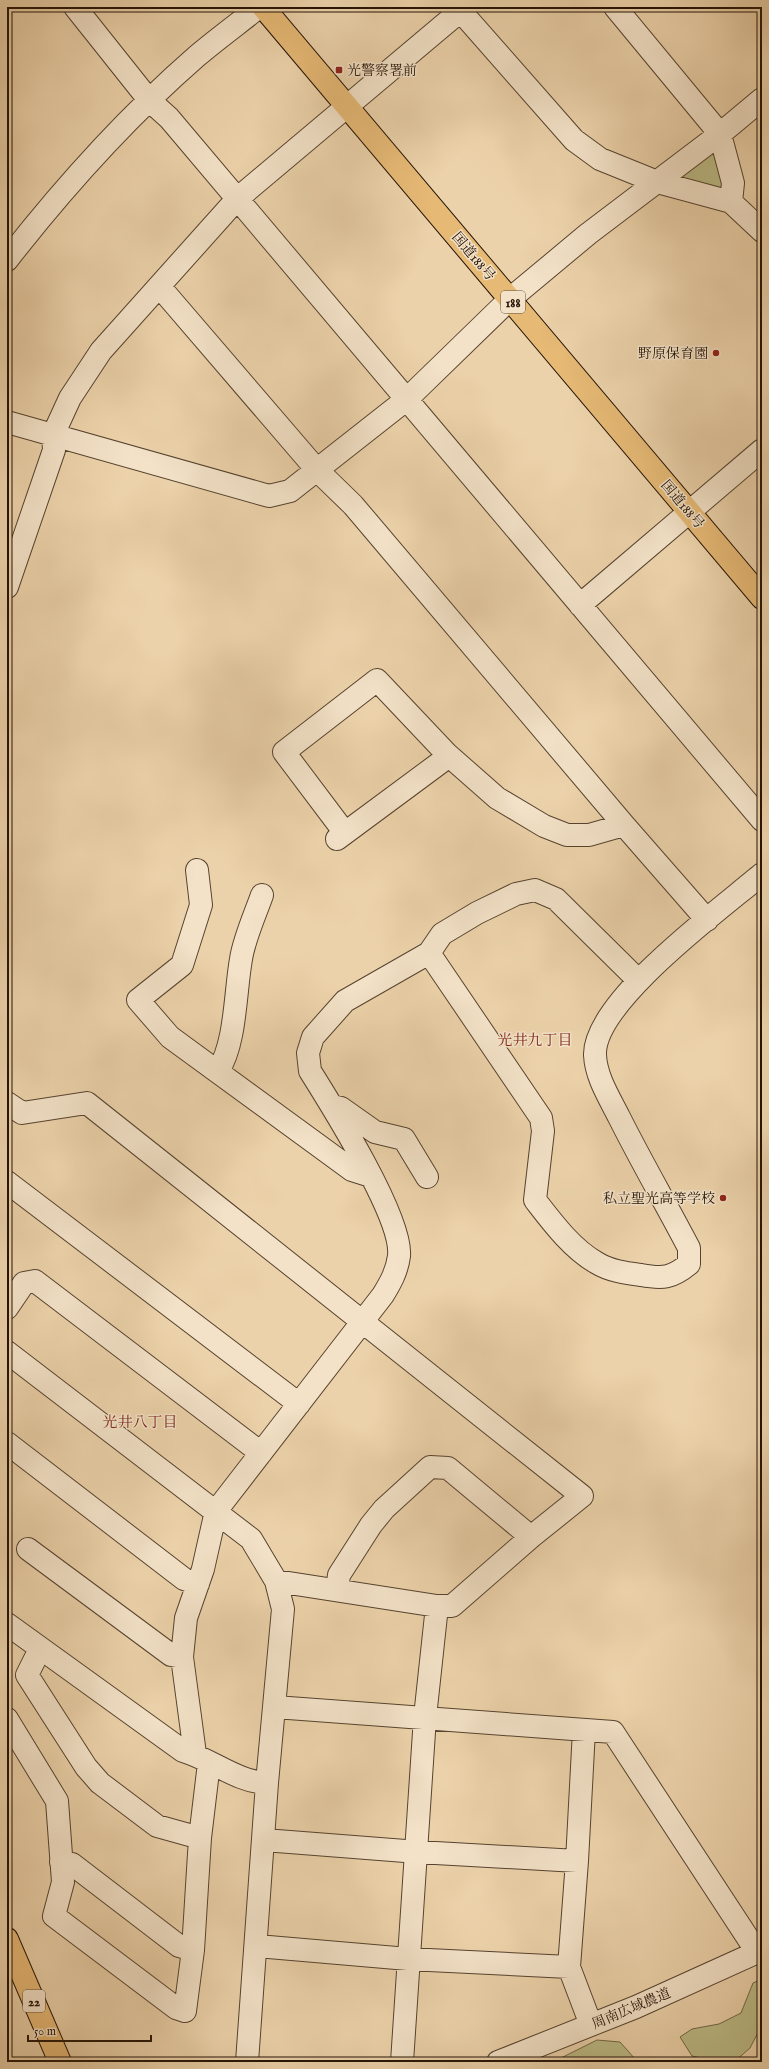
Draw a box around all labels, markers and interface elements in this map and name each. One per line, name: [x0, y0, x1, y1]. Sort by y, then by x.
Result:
place label: 光警察署前: [347, 62, 417, 80]
marker: 光警察署前: [334, 65, 344, 75]
street label: 国道188号: [448, 229, 499, 285]
road number: 188: [501, 291, 525, 313]
place label: 野原保育園: [638, 345, 708, 363]
marker: 野原保育園: [711, 348, 721, 358]
street label: 国道188号: [657, 477, 708, 533]
district label: 光井九丁目: [497, 1031, 573, 1050]
place label: 私立聖光高等学校: [603, 1190, 715, 1208]
marker: 私立聖光高等学校: [718, 1193, 728, 1203]
district label: 光井八丁目: [102, 1413, 178, 1432]
street label: 周南広域農道: [589, 1984, 674, 2034]
road number: 22: [23, 1990, 45, 2012]
scale bar: [28, 2017, 151, 2043]
text: 50 m: [34, 2024, 56, 2039]

